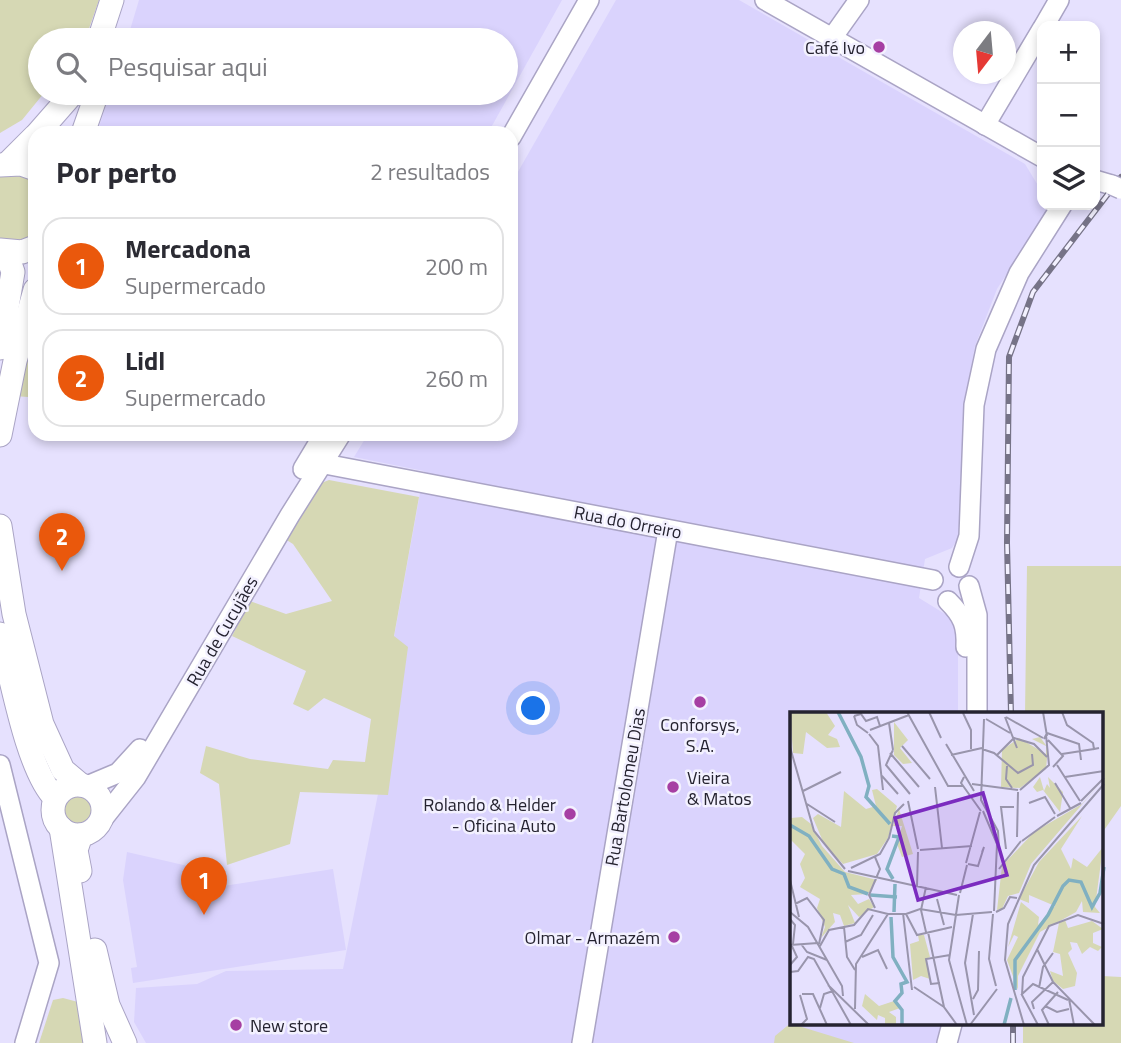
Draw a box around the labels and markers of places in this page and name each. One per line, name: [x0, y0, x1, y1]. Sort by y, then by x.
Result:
place label: Café Ivo: [805, 34, 865, 61]
marker: Café Ivo: [871, 39, 887, 55]
pin: 2: [39, 513, 85, 571]
marker: Conforsys, S.A.: [692, 694, 708, 710]
place label: Conforsys, S.A.: [660, 711, 740, 759]
place label: Vieira & Matos: [687, 764, 752, 812]
marker: Vieira & Matos: [665, 779, 681, 795]
place label: Rolando & Helder - Oficina Auto: [423, 791, 556, 839]
marker: Rolando & Helder - Oficina Auto: [562, 806, 578, 822]
pin: 1: [181, 857, 227, 915]
place label: Olmar - Armazém: [525, 924, 660, 951]
marker: Olmar - Armazém: [666, 929, 682, 945]
place label: New store: [250, 1012, 328, 1039]
marker: New store: [228, 1017, 244, 1033]

